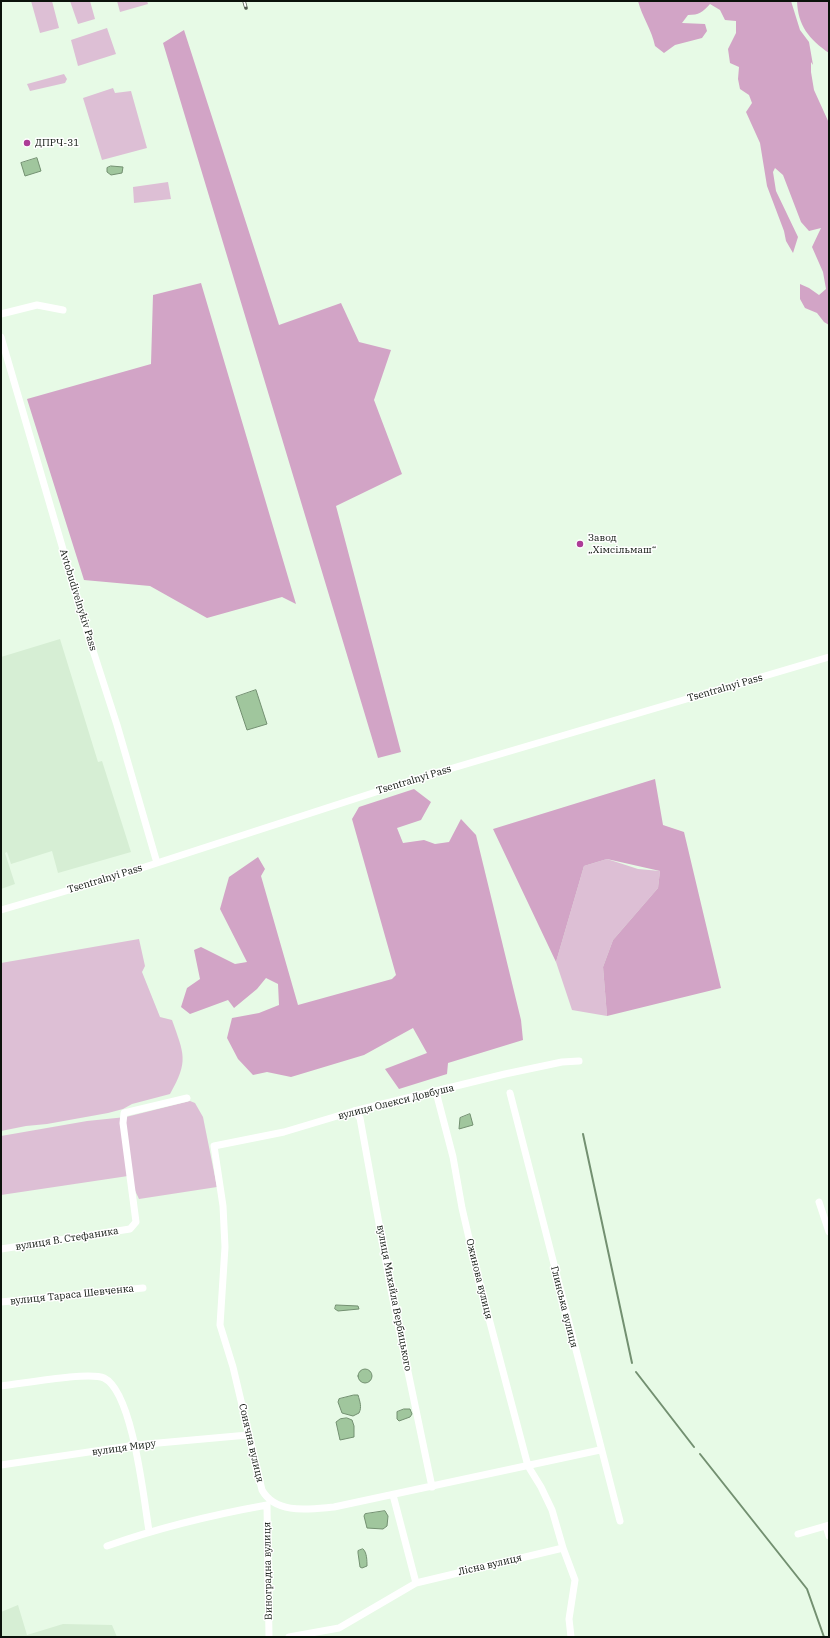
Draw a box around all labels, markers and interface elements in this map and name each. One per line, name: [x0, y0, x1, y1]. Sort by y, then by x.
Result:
place label: ДПРЧ-31: [35, 137, 79, 149]
marker: ДПРЧ-31: [22, 138, 32, 148]
place label: Завод „Хімсільмаш“: [588, 532, 656, 556]
marker: Завод „Хімсільмаш“: [575, 539, 585, 549]
street label: Avtobudivelnykiv Pass: [57, 548, 99, 652]
street label: Tsentralnyi Pass: [686, 672, 764, 704]
street label: Tsentralnyi Pass: [375, 763, 453, 797]
street label: Tsentralnyi Pass: [66, 862, 144, 896]
street label: вулиця Олекси Довбуша: [337, 1082, 455, 1122]
street label: вулиця Михайла Вербицького: [374, 1224, 414, 1372]
street label: вулиця В. Стефаника: [15, 1225, 119, 1253]
street label: Ожинова вулиця: [463, 1237, 495, 1321]
street label: Глинська вулиця: [548, 1265, 580, 1349]
street label: вулиця Тараса Шевченка: [9, 1283, 135, 1307]
street label: Сонячна вулиця: [236, 1402, 266, 1484]
street label: вулиця Миру: [91, 1438, 157, 1458]
street label: Виноградна вулиця: [261, 1522, 275, 1620]
street label: Лісна вулиця: [457, 1552, 523, 1578]

